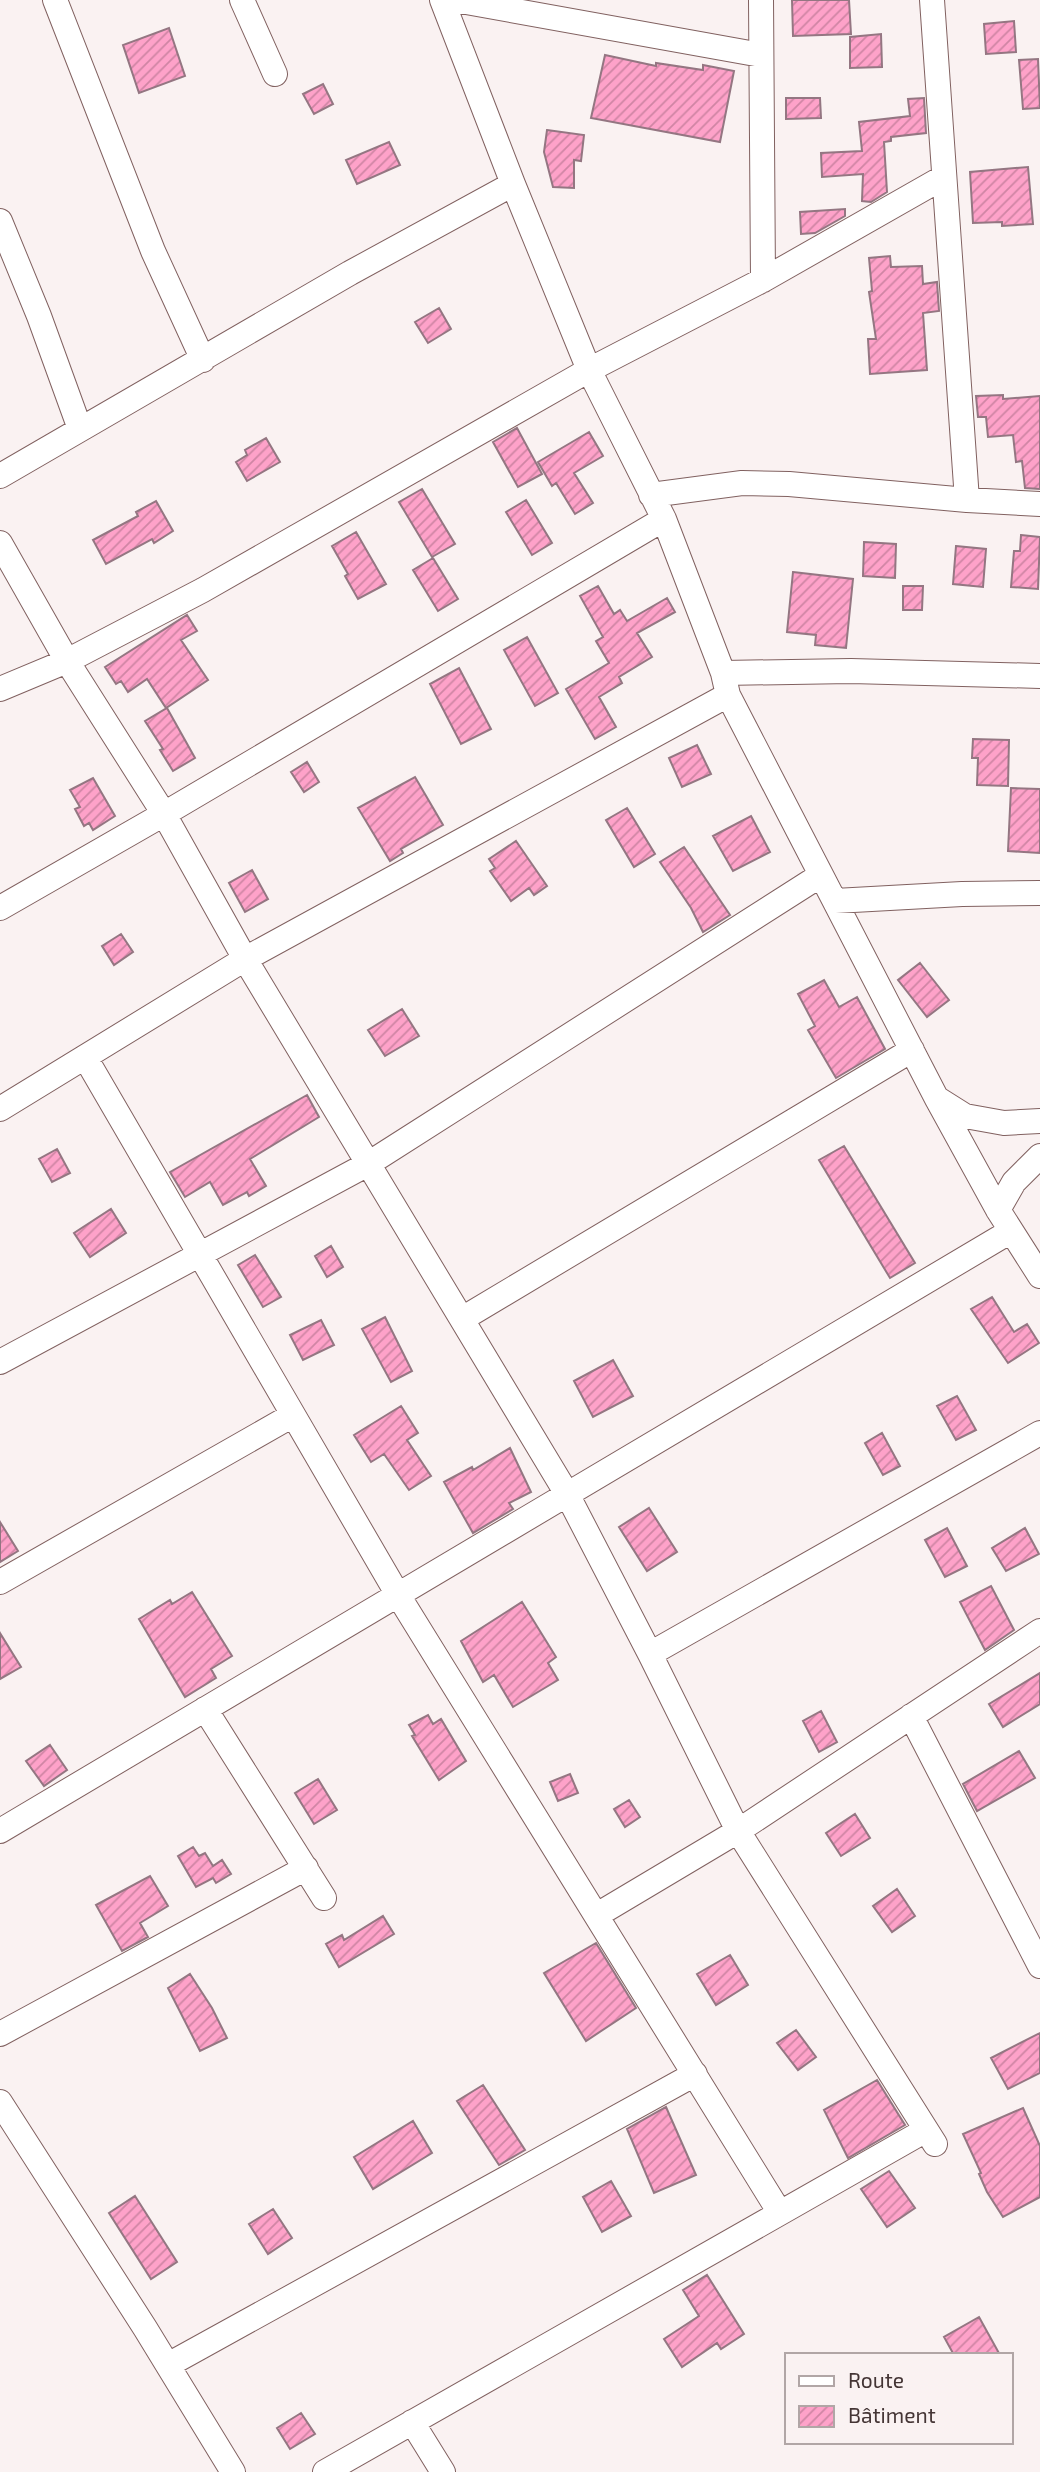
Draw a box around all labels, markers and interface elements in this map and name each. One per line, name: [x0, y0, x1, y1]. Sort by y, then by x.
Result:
legend: [785, 2353, 1012, 2444]
text: Route: [848, 2367, 904, 2392]
text: Bâtiment: [848, 2402, 936, 2427]

